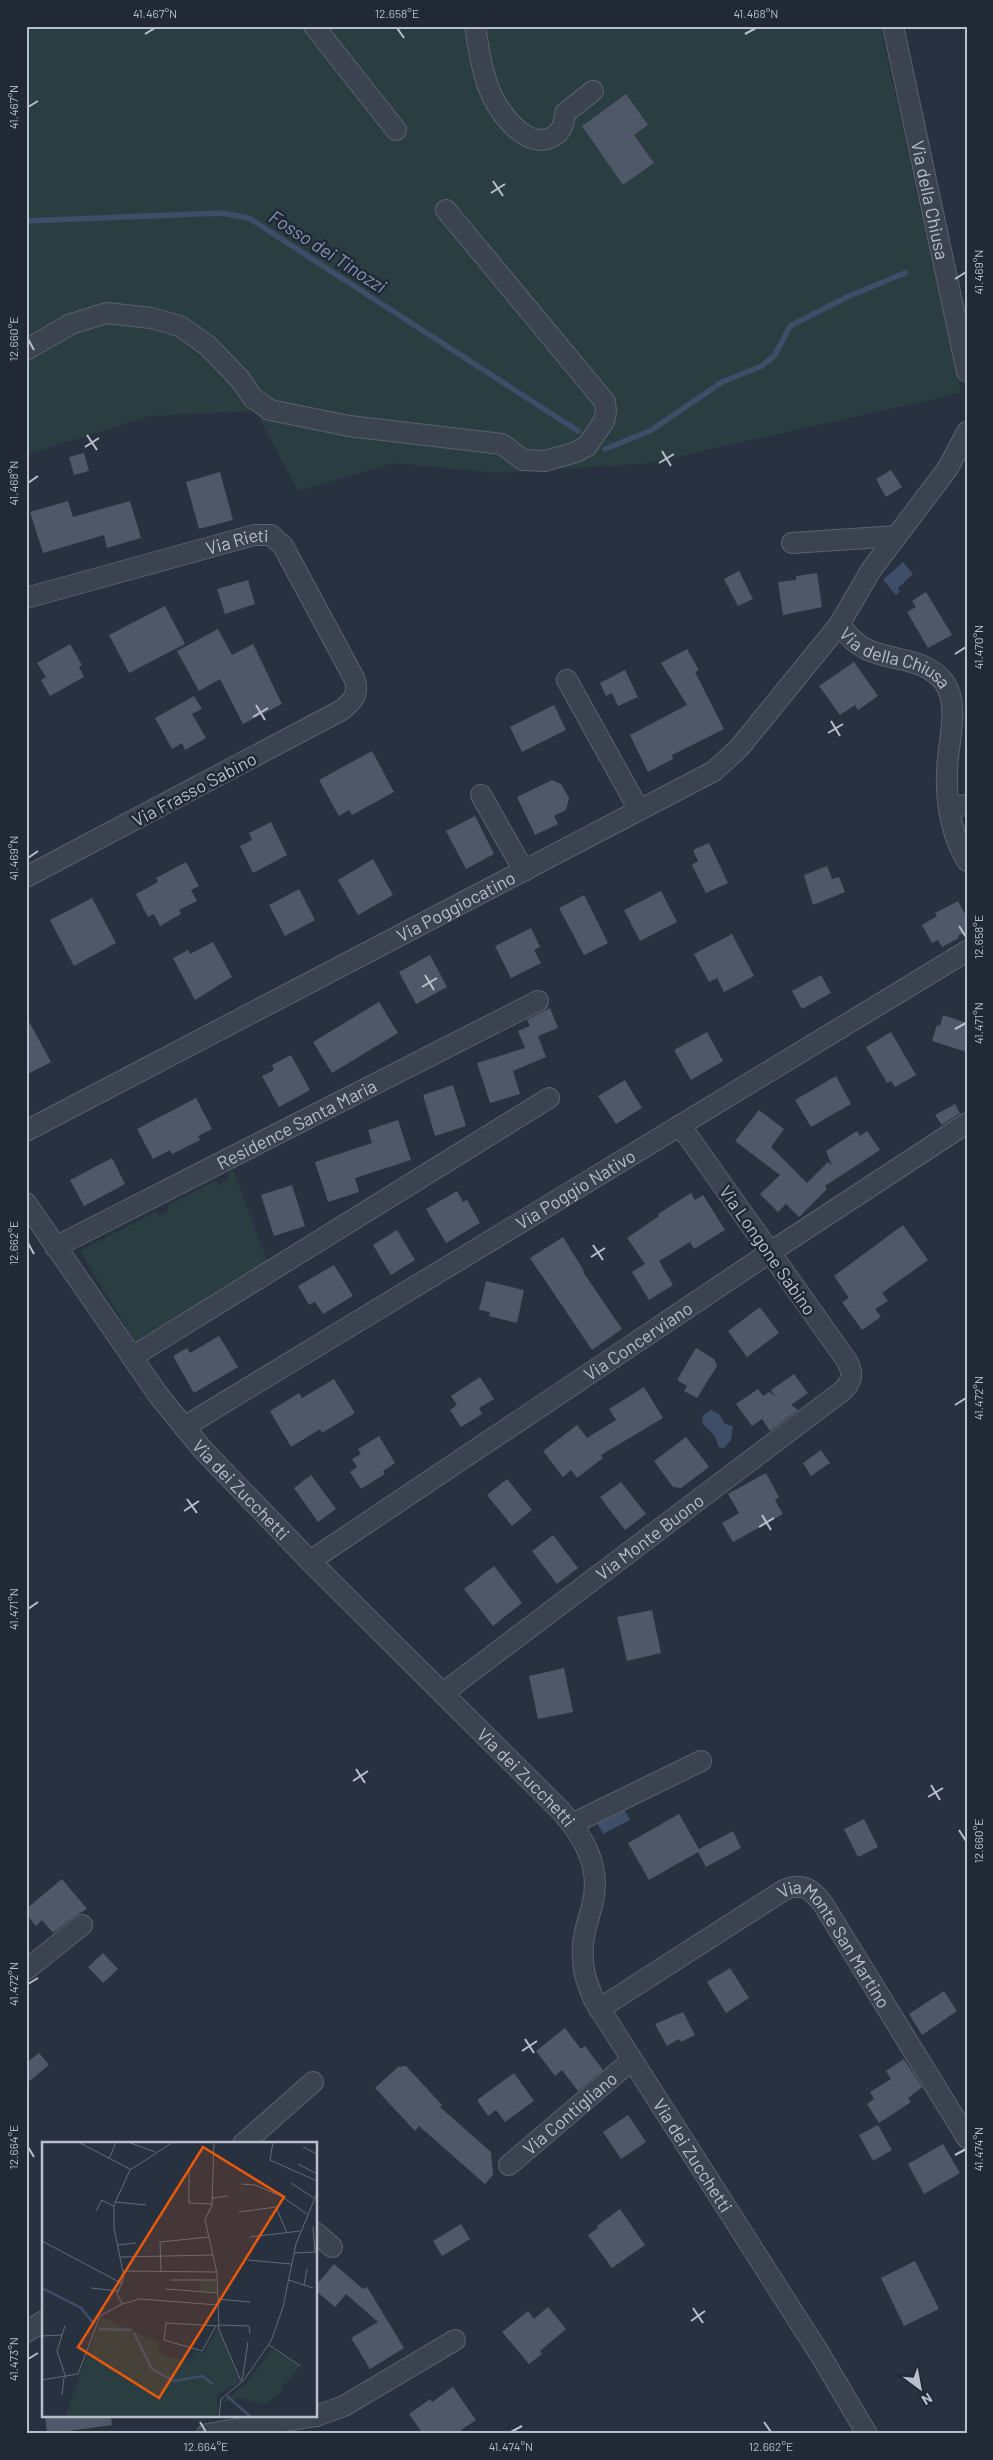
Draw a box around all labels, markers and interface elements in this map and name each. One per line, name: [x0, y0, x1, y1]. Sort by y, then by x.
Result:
text: 41.467°N: [133, 6, 177, 20]
text: 12.658°E: [375, 6, 419, 20]
text: 41.468°N: [734, 6, 778, 20]
text: 41.467°N: [6, 85, 20, 129]
street label: Via della Chiusa: [907, 138, 954, 262]
water label: Fosso dei Tinozzi: [265, 205, 391, 298]
text: 41.469°N: [971, 250, 985, 294]
text: 12.660°E: [6, 317, 20, 361]
text: 41.468°N: [6, 461, 20, 505]
street label: Via Rieti: [203, 523, 269, 559]
street label: Via della Chiusa: [835, 622, 956, 692]
text: 41.470°N: [971, 625, 985, 669]
street label: Via Frasso Sabino: [128, 747, 260, 831]
text: 41.469°N: [6, 836, 20, 880]
street label: Via Poggiocatino: [393, 866, 519, 946]
text: 12.658°E: [971, 915, 985, 959]
text: 41.471°N: [971, 1002, 985, 1044]
street label: Residence Santa Maria: [213, 1074, 380, 1174]
street label: Via Poggio Nativo: [512, 1144, 639, 1234]
street label: Via Longone Sabino: [715, 1181, 821, 1319]
text: 12.662°E: [6, 1221, 20, 1265]
street label: Via Concerviano: [580, 1297, 696, 1385]
text: 41.472°N: [971, 1376, 985, 1420]
street label: Via dei Zucchetti: [188, 1435, 294, 1544]
street label: Via Monte Buono: [591, 1489, 708, 1585]
text: 41.471°N: [6, 1588, 20, 1630]
street label: Via dei Zucchetti: [473, 1723, 580, 1831]
text: 12.660°E: [971, 1819, 985, 1863]
street label: Via Monte San Martino: [773, 1876, 895, 2012]
text: 41.472°N: [6, 1962, 20, 2006]
street label: Via Contigliano: [518, 2067, 621, 2159]
street label: Via dei Zucchetti: [649, 2094, 737, 2216]
text: 12.664°E: [6, 2125, 20, 2169]
text: 41.474°N: [971, 2127, 985, 2171]
inset map: [42, 2142, 318, 2418]
text: 41.473°N: [6, 2337, 20, 2381]
north arrow: [896, 2362, 946, 2412]
text: N: [919, 2390, 936, 2409]
text: 12.664°E: [184, 2439, 228, 2453]
text: 41.474°N: [489, 2439, 533, 2453]
text: 12.662°E: [749, 2439, 793, 2453]

